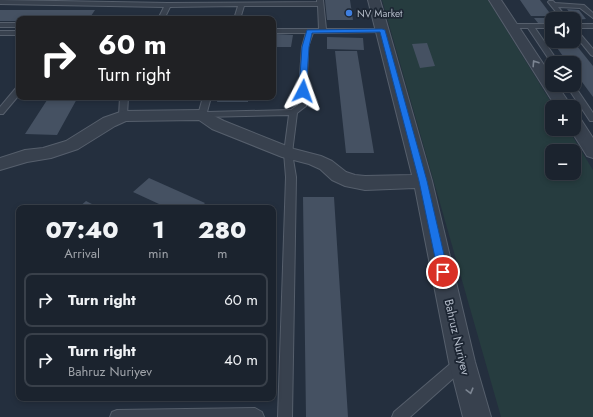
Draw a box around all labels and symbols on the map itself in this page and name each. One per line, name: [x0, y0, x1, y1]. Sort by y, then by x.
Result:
place label: NV Market: [357, 6, 403, 21]
marker: NV Market: [344, 8, 354, 18]
one-way arrow: [533, 60, 540, 67]
position arrow: [282, 70, 324, 112]
pin: [426, 255, 460, 289]
street label: Bahruz Nuriyev: [440, 297, 475, 377]
one-way arrow: [465, 388, 474, 395]

